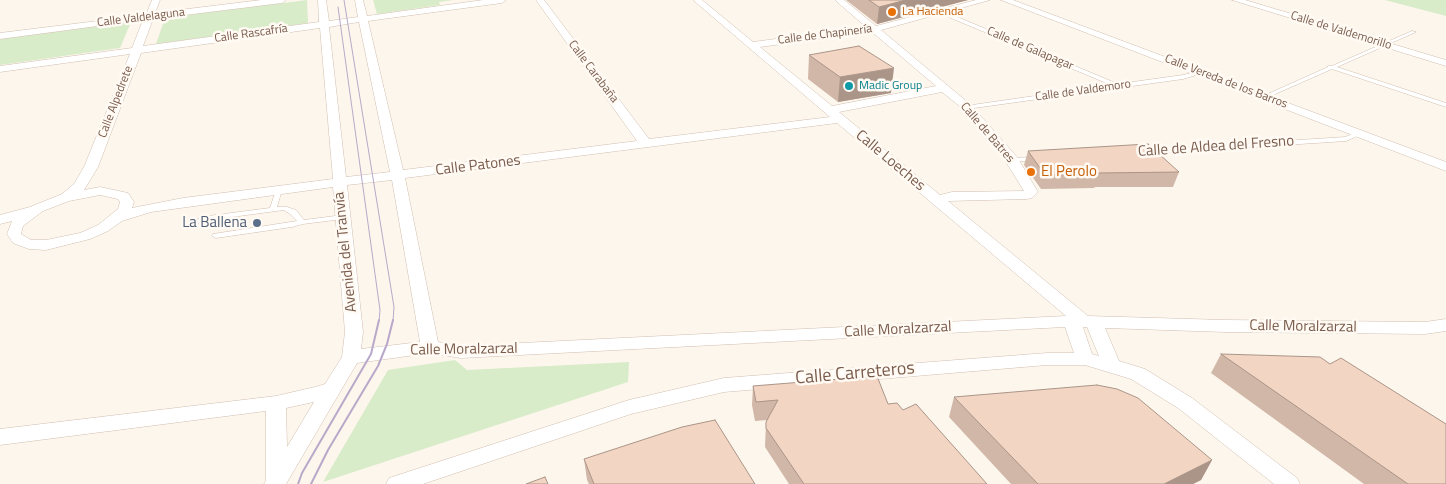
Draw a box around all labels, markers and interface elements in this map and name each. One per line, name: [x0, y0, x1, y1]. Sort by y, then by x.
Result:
street label: Calle Valdelaguna: [96, 5, 186, 31]
place label: La Hacienda: [902, 5, 963, 19]
marker: La Hacienda: [886, 6, 898, 18]
street label: Calle de Valdemorillo: [1289, 9, 1393, 53]
street label: Calle Rascafría: [213, 22, 289, 46]
street label: Calle de Chapinería: [777, 22, 873, 48]
street label: Calle de Galapagar: [985, 24, 1075, 74]
street label: Calle Carabaña: [565, 38, 621, 106]
street label: Calle Vereda de los Barros: [1163, 52, 1289, 112]
street label: Calle Alpedrete: [96, 64, 136, 140]
street label: Calle de Valdemoro: [1034, 77, 1132, 105]
place label: Madic Group: [859, 79, 922, 93]
marker: Madic Group: [843, 80, 855, 92]
street label: Calle de Batres: [957, 100, 1017, 166]
street label: Calle Loeches: [852, 127, 928, 195]
street label: Calle de Aldea del Fresno: [1137, 133, 1295, 161]
street label: Calle Patones: [434, 152, 522, 180]
place label: El Perolo: [1041, 163, 1097, 181]
marker: El Perolo: [1025, 166, 1037, 178]
street label: Avenida del Tranvía: [331, 191, 361, 313]
place label: La Ballena: [182, 214, 247, 232]
marker: La Ballena: [251, 217, 263, 229]
street label: Calle Moralzarzal: [1249, 317, 1357, 337]
street label: Calle Moralzarzal: [844, 318, 952, 342]
street label: Calle Moralzarzal: [410, 340, 518, 360]
street label: Calle Carreteros: [794, 358, 916, 390]

